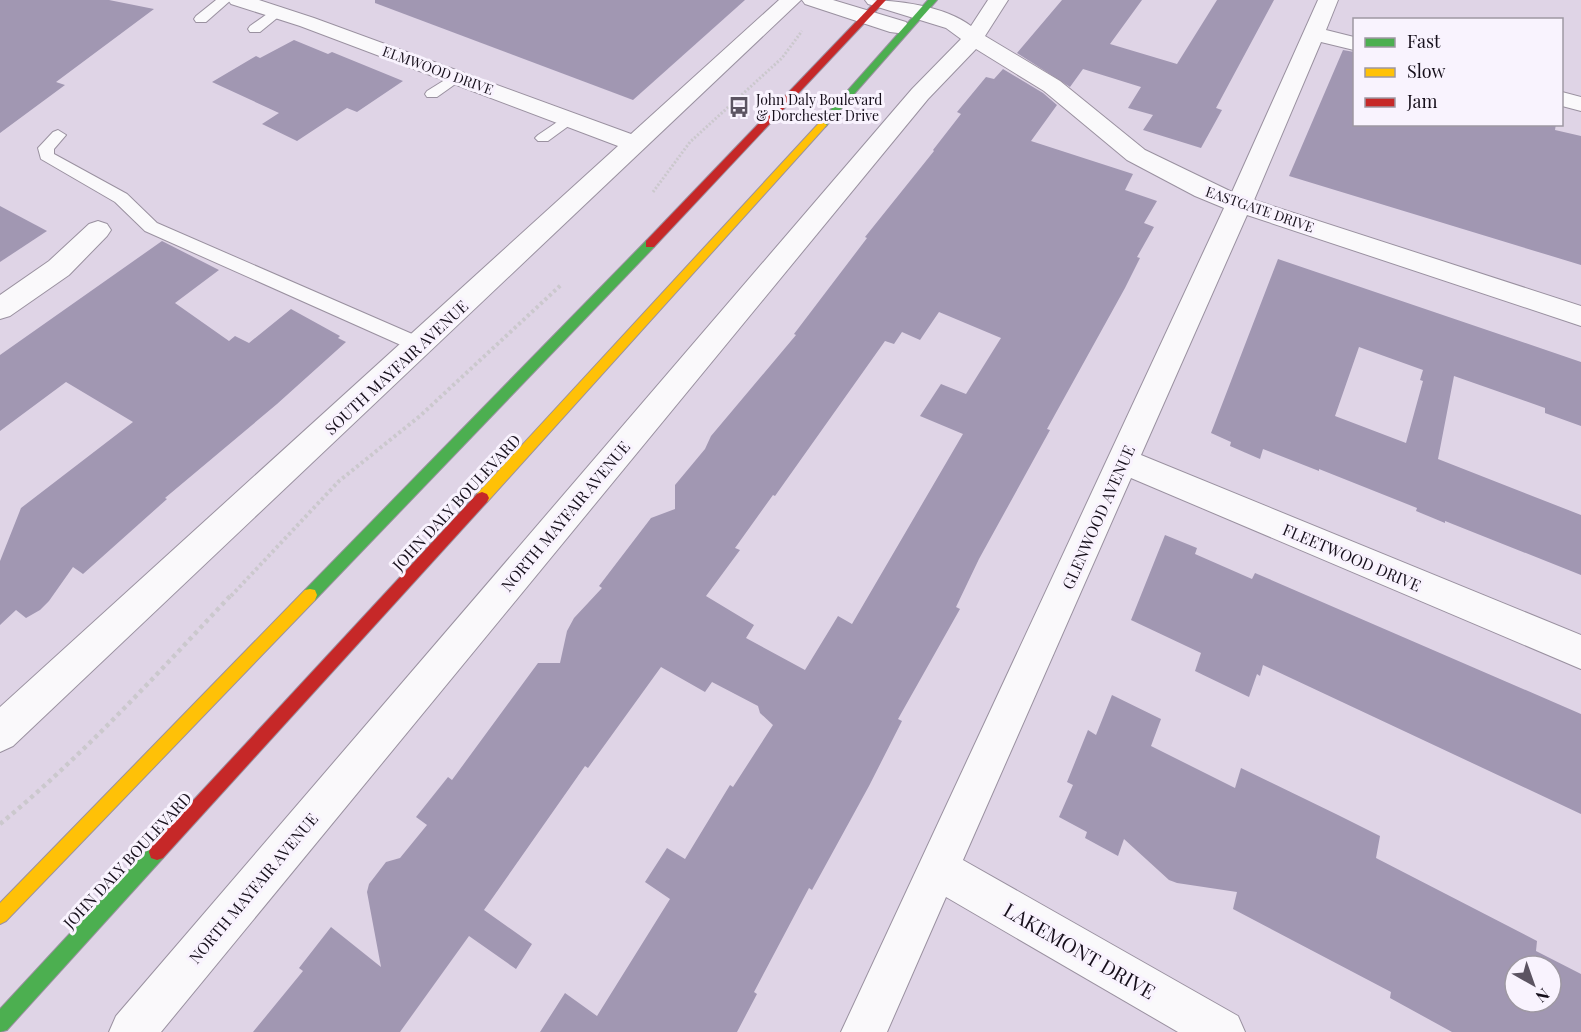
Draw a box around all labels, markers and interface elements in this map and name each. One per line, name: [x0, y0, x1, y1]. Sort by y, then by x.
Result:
legend: [1353, 18, 1563, 126]
text: Fast: [1407, 29, 1441, 53]
street label: ELMWOOD DRIVE: [380, 41, 496, 99]
text: Slow: [1407, 59, 1445, 83]
text: Jam: [1406, 89, 1437, 113]
place label: John Daly Boulevard & Dorchester Drive: [755, 90, 882, 125]
bus stop icon: John Daly Boulevard & Dorchester Drive: [727, 95, 751, 119]
street label: EASTGATE DRIVE: [1203, 182, 1317, 236]
street label: SOUTH MAYFAIR AVENUE: [320, 295, 472, 439]
street label: JOHN DALY BOULEVARD: [387, 429, 525, 575]
street label: NORTH MAYFAIR AVENUE: [496, 436, 634, 596]
street label: GLENWOOD AVENUE: [1057, 442, 1139, 592]
street label: FLEETWOOD DRIVE: [1280, 518, 1424, 596]
street label: JOHN DALY BOULEVARD: [58, 787, 196, 933]
street label: NORTH MAYFAIR AVENUE: [184, 808, 322, 968]
street label: LAKEMONT DRIVE: [999, 896, 1161, 1004]
north arrow: [1503, 954, 1563, 1014]
text: N: [1531, 984, 1554, 1008]

